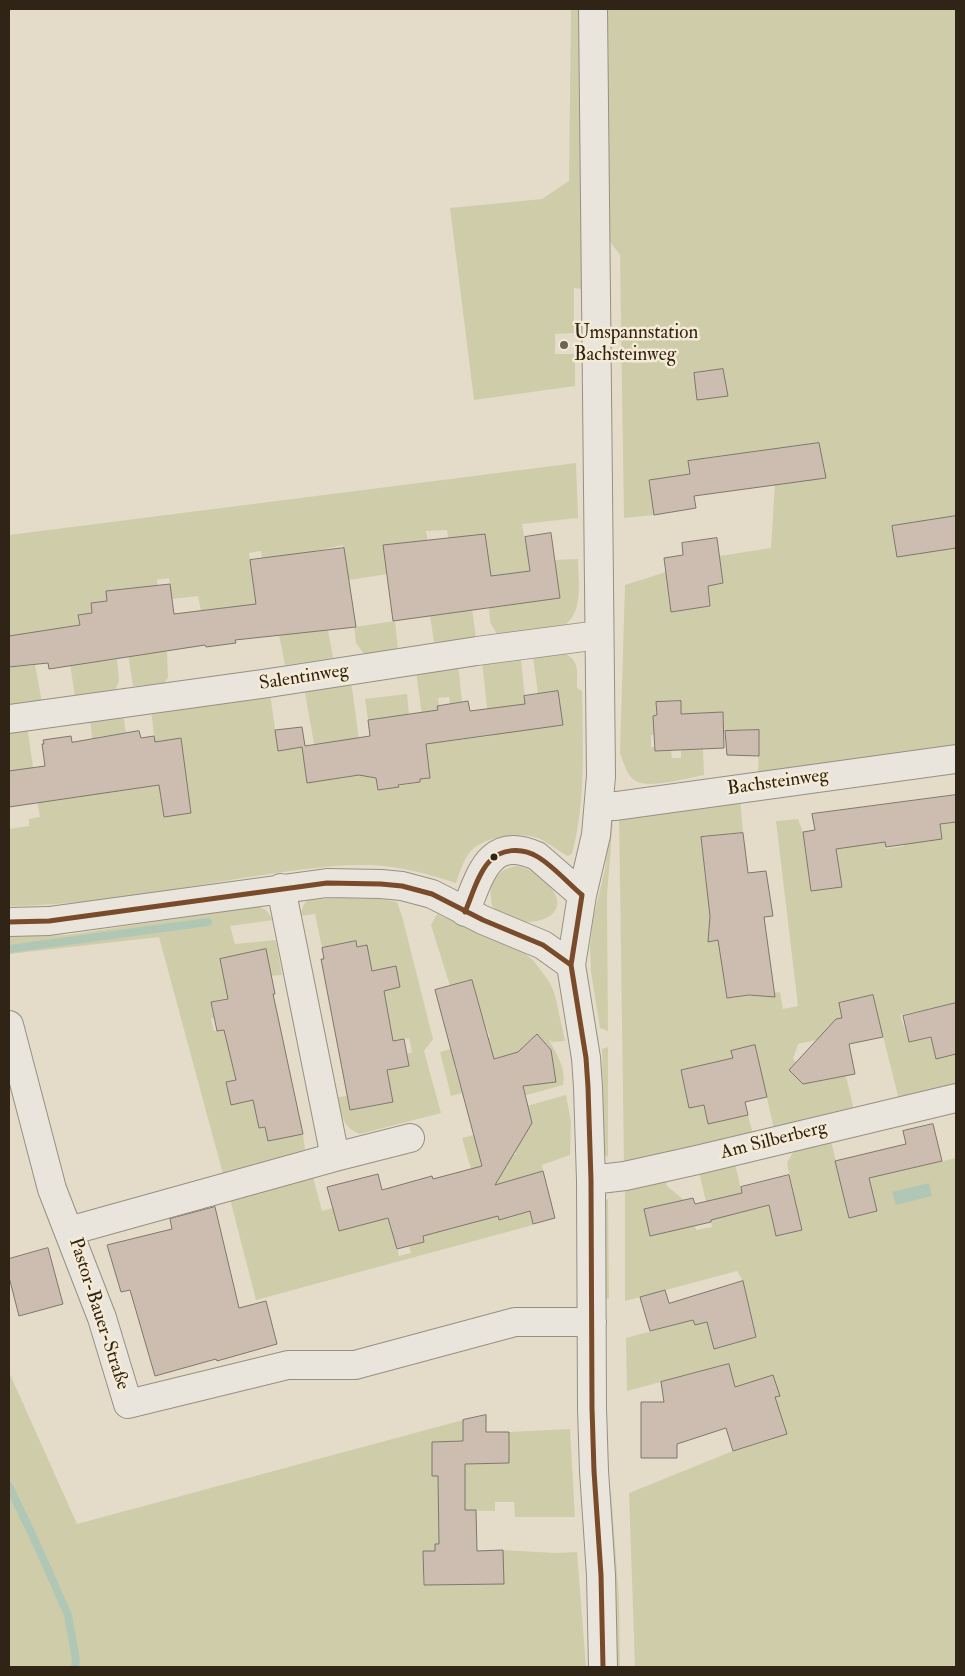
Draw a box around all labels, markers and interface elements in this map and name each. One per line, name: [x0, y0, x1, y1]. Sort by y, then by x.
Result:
place label: Umspannstation Bachsteinweg: [574, 323, 698, 367]
marker: Umspannstation Bachsteinweg: [558, 339, 570, 351]
street label: Salentinweg: [258, 660, 350, 696]
street label: Bachsteinweg: [726, 765, 830, 801]
unlabelled marker: [489, 852, 499, 862]
street label: Am Silberberg: [718, 1117, 830, 1165]
street label: Pastor-Bauer-Straße: [63, 1235, 133, 1393]

